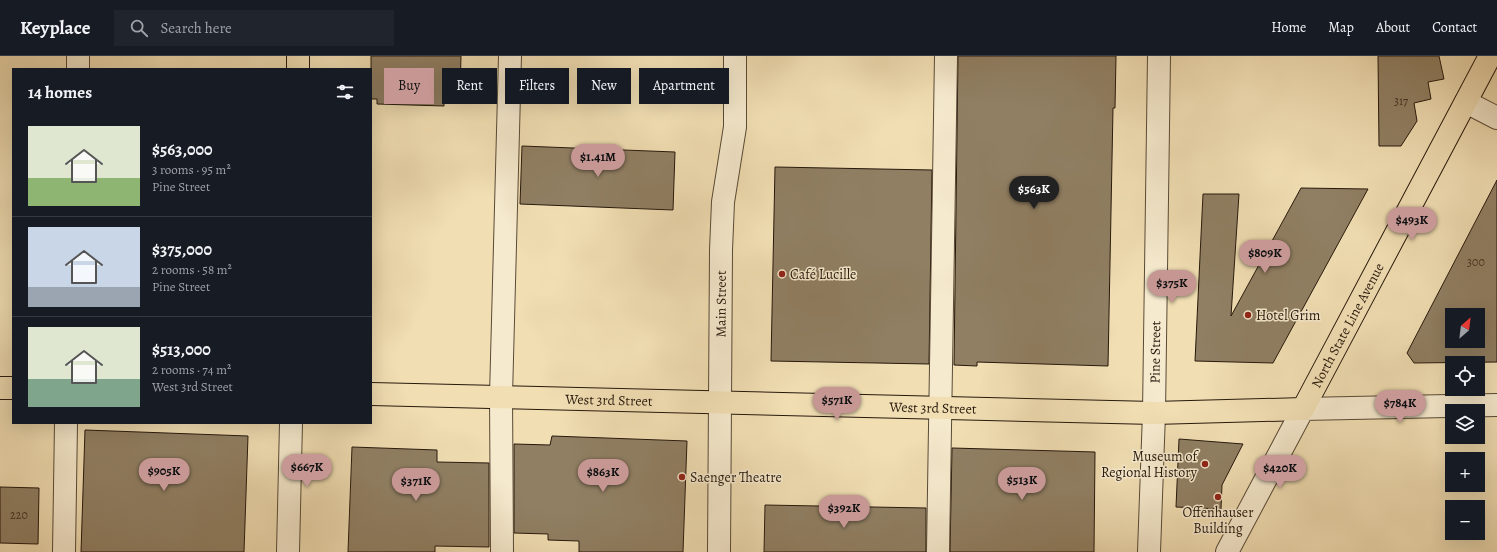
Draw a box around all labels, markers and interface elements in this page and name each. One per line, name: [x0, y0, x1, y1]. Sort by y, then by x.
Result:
search box: [114, 10, 394, 46]
text: Keyplace: [20, 15, 90, 41]
icon: search: [128, 17, 150, 39]
text: Search here: [160, 18, 232, 38]
text: Home: [1271, 18, 1306, 37]
text: Map: [1328, 18, 1354, 37]
text: About: [1376, 18, 1410, 37]
text: Contact: [1432, 18, 1477, 37]
chip: Buy: [384, 68, 434, 104]
chip: Rent: [442, 68, 497, 104]
chip: Filters: [505, 68, 569, 104]
chip: New: [577, 68, 631, 104]
chip: Apartment: [639, 68, 729, 104]
text: 14 homes: [28, 81, 92, 104]
icon: filters: [334, 81, 356, 103]
house number: 317: [1394, 93, 1409, 109]
text: $563,000: [152, 138, 213, 161]
icon: home: [60, 142, 108, 190]
pin: $1.41M: [565, 144, 631, 178]
text: $1.41M: [580, 148, 616, 165]
text: 3 rooms · 95 m²: [152, 161, 231, 178]
pin: $563K: [1006, 176, 1062, 210]
text: Pine Street: [152, 178, 210, 195]
text: $563K: [1018, 180, 1050, 197]
pin: $493K: [1384, 207, 1440, 241]
text: $493K: [1396, 211, 1428, 228]
text: $375,000: [152, 238, 212, 261]
pin: $809K: [1237, 240, 1293, 274]
icon: home: [60, 243, 108, 291]
text: $809K: [1248, 244, 1282, 261]
house number: 300: [1467, 254, 1485, 270]
street label: North State Line Avenue: [1306, 259, 1388, 391]
text: 2 rooms · 58 m²: [152, 261, 232, 278]
place label: Café Lucille: [790, 265, 856, 284]
marker: Café Lucille: [777, 269, 787, 279]
street label: Main Street: [711, 270, 730, 338]
pin: $375K: [1144, 270, 1200, 304]
text: $375K: [1156, 274, 1188, 291]
text: Pine Street: [152, 278, 210, 295]
place label: Hotel Grim: [1256, 306, 1321, 325]
north arrow: [1445, 308, 1485, 348]
map controls: [1445, 308, 1485, 540]
marker: Hotel Grim: [1243, 310, 1253, 320]
street label: Pine Street: [1145, 320, 1165, 384]
text: $513,000: [152, 338, 211, 361]
icon: home: [60, 343, 108, 391]
button: locate: [1445, 356, 1485, 396]
text: 2 rooms · 74 m²: [152, 361, 231, 378]
text: West 3rd Street: [152, 378, 233, 395]
pin: $571K: [809, 387, 865, 421]
street label: West 3rd Street: [564, 389, 653, 410]
pin: $784K: [1372, 390, 1428, 424]
text: $571K: [822, 391, 852, 408]
text: $784K: [1384, 394, 1416, 411]
street label: West 3rd Street: [888, 397, 977, 418]
button: layers: [1445, 404, 1485, 444]
place label: Museum of Regional History: [1101, 447, 1199, 482]
button: +: [1445, 452, 1485, 492]
pin: $667K: [279, 454, 335, 488]
pin: $420K: [1252, 455, 1308, 489]
pin: $905K: [136, 458, 192, 492]
text: $667K: [291, 458, 323, 475]
pin: $863K: [575, 459, 631, 493]
marker: Museum of Regional History: [1200, 459, 1210, 469]
text: $420K: [1263, 459, 1297, 476]
text: $905K: [148, 462, 180, 479]
text: $863K: [587, 463, 619, 480]
pin: $513K: [994, 467, 1050, 501]
pin: $371K: [388, 468, 444, 502]
place label: Saenger Theatre: [690, 468, 782, 487]
text: $513K: [1007, 471, 1037, 488]
text: $371K: [401, 472, 431, 489]
marker: Saenger Theatre: [677, 472, 687, 482]
marker: Offenhauser Building: [1213, 492, 1223, 502]
pin: $392K: [816, 495, 872, 529]
text: $392K: [828, 499, 860, 516]
button: −: [1445, 500, 1485, 540]
place label: Offenhauser Building: [1182, 503, 1254, 538]
house number: 220: [10, 507, 28, 523]

